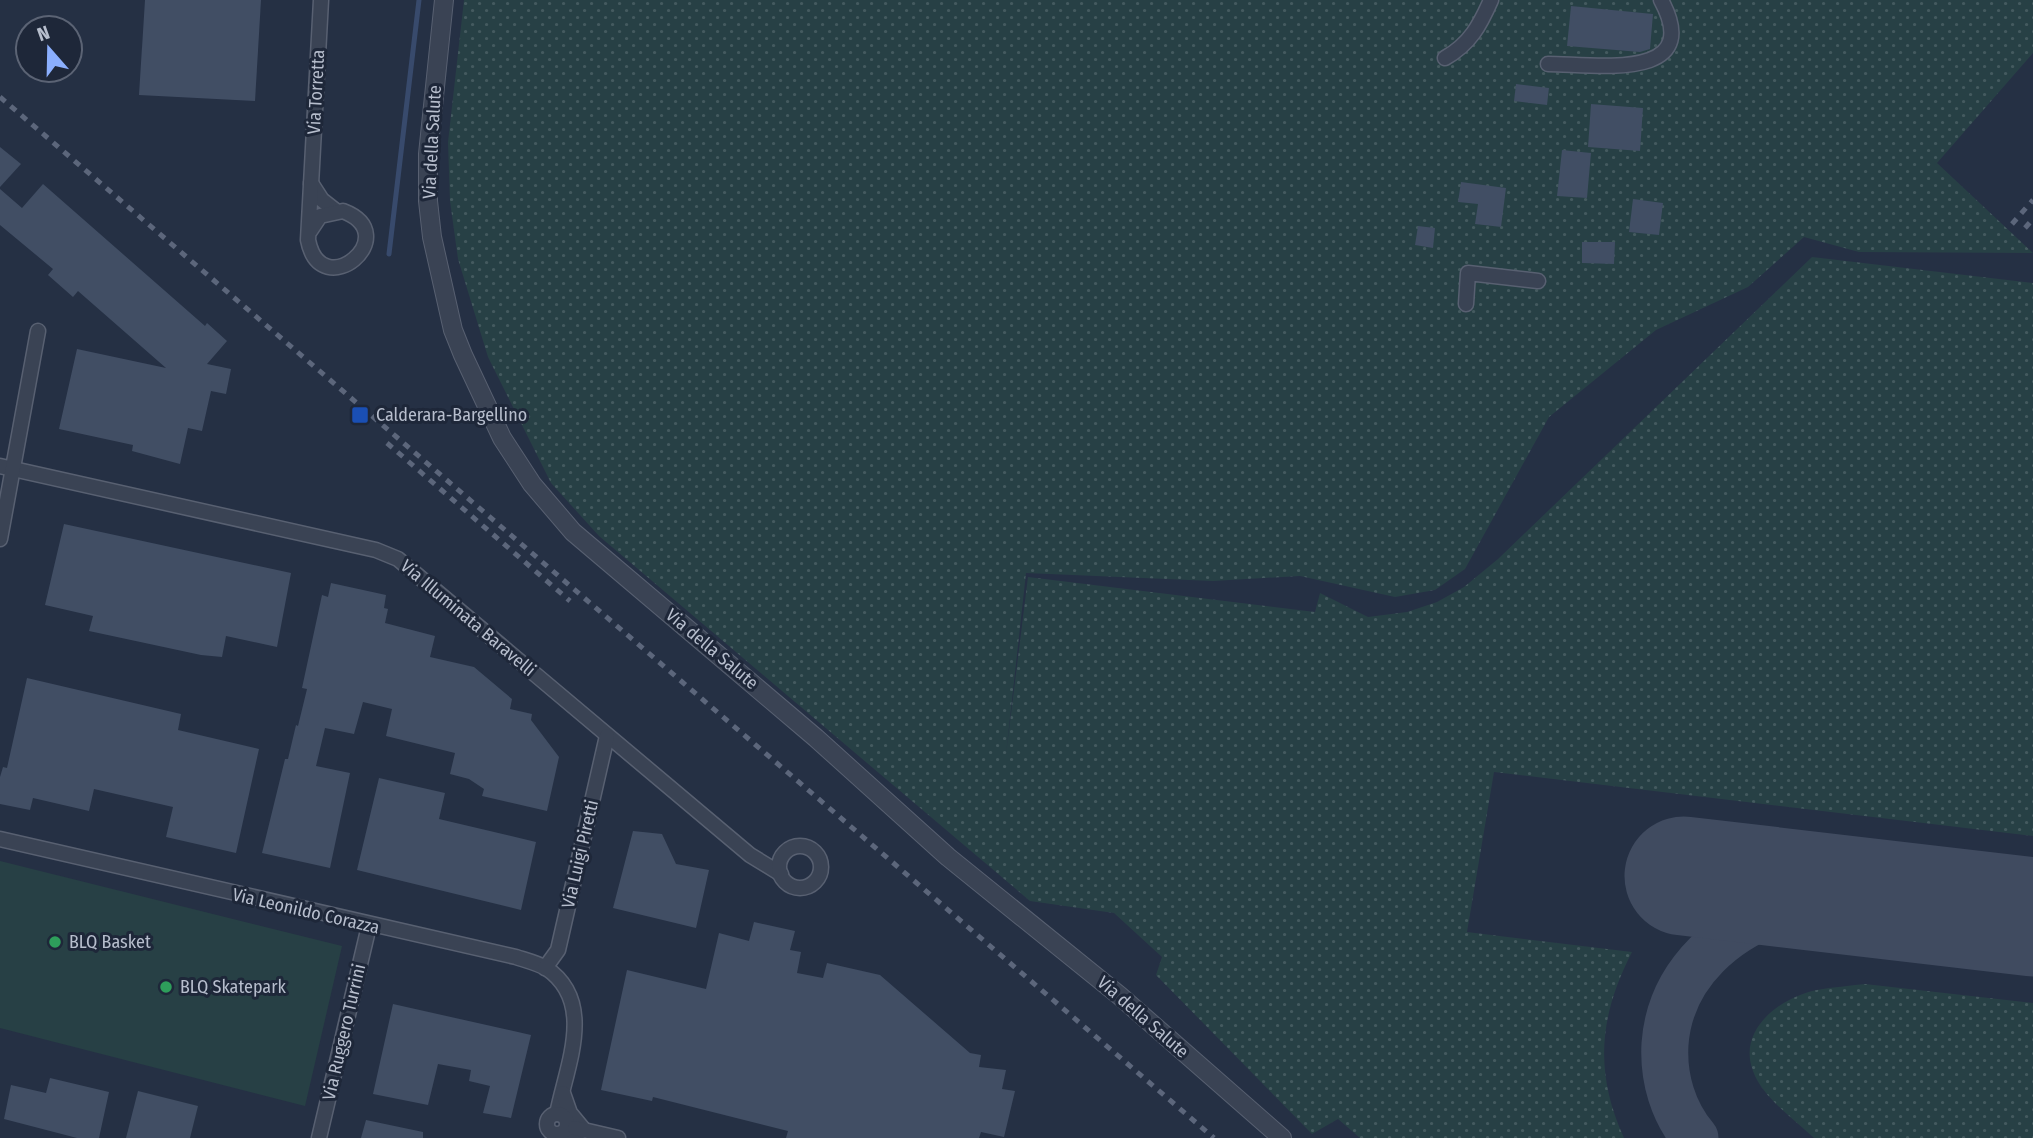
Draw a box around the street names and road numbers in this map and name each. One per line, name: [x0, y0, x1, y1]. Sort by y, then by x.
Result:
street label: Via Torretta: [303, 49, 329, 135]
street label: Via della Salute: [418, 84, 446, 199]
street label: Via Illuminata Baravelli: [396, 555, 540, 681]
street label: Via della Salute: [661, 604, 763, 694]
street label: Via Luigi Piretti: [557, 798, 603, 910]
street label: Via Leonildo Corazza: [230, 883, 382, 939]
street label: Via Ruggero Turrini: [318, 962, 370, 1102]
street label: Via della Salute: [1093, 971, 1193, 1063]

